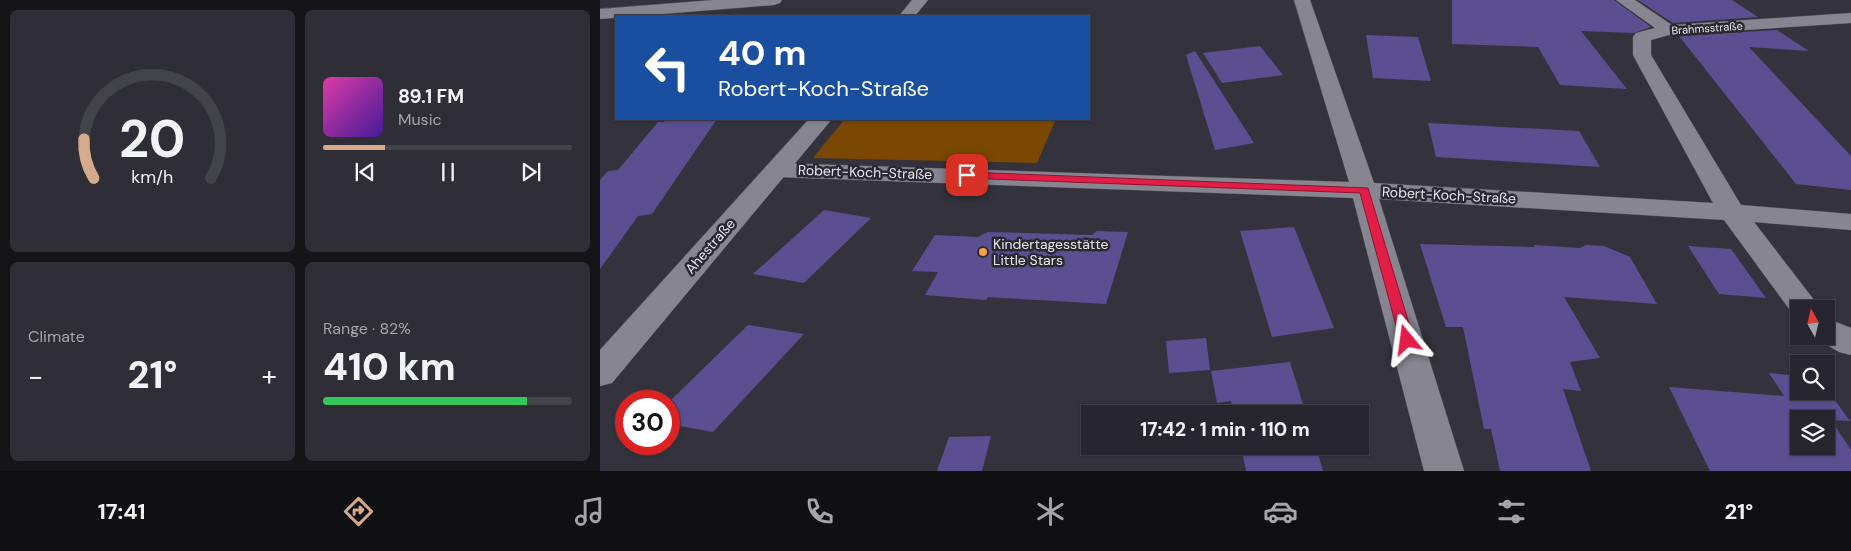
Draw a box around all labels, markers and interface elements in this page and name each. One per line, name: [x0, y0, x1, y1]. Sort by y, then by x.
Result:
street label: Brahmsstraße: [1671, 19, 1743, 37]
text: 40 m: [718, 30, 807, 76]
icon: left: [635, 35, 700, 100]
text: Robert-Koch-Straße: [718, 74, 929, 103]
text: 89.1 FM: [398, 84, 464, 109]
text: 20: [119, 105, 186, 173]
text: Music: [398, 109, 442, 130]
pin: [946, 154, 988, 196]
icon: previous: [351, 158, 379, 186]
icon: pause: [434, 158, 462, 186]
icon: next: [517, 158, 545, 186]
street label: Robert-Koch-Straße: [798, 161, 932, 183]
icon: arrive: [953, 161, 981, 189]
text: km/h: [131, 165, 174, 189]
street label: Robert-Koch-Straße: [1382, 183, 1517, 208]
street label: Ahestraße: [681, 215, 739, 277]
place label: Kindertagesstätte Little Stars: [993, 235, 1109, 269]
marker: Kindertagesstätte Little Stars: [977, 246, 989, 258]
north arrow: [1790, 300, 1835, 345]
map controls: [1790, 300, 1835, 455]
position arrow: [1380, 313, 1432, 365]
text: Range · 82%: [323, 318, 411, 339]
text: Climate: [28, 326, 85, 347]
text: 410 km: [323, 342, 456, 392]
text: 21°: [128, 350, 177, 400]
button: search: [1790, 355, 1835, 400]
text: −: [28, 358, 43, 395]
text: +: [262, 358, 277, 395]
speed limit sign: 30: [615, 390, 680, 455]
button: layers: [1790, 410, 1835, 455]
text: 17:42 · 1 min · 110 m: [1140, 417, 1310, 442]
icon: directions: [341, 494, 376, 529]
icon: music: [572, 494, 607, 529]
icon: phone: [802, 494, 837, 529]
icon: climate: [1033, 494, 1068, 529]
icon: car: [1263, 494, 1298, 529]
icon: filters: [1494, 494, 1529, 529]
text: 17:41: [98, 497, 146, 526]
text: 21°: [1724, 497, 1753, 526]

